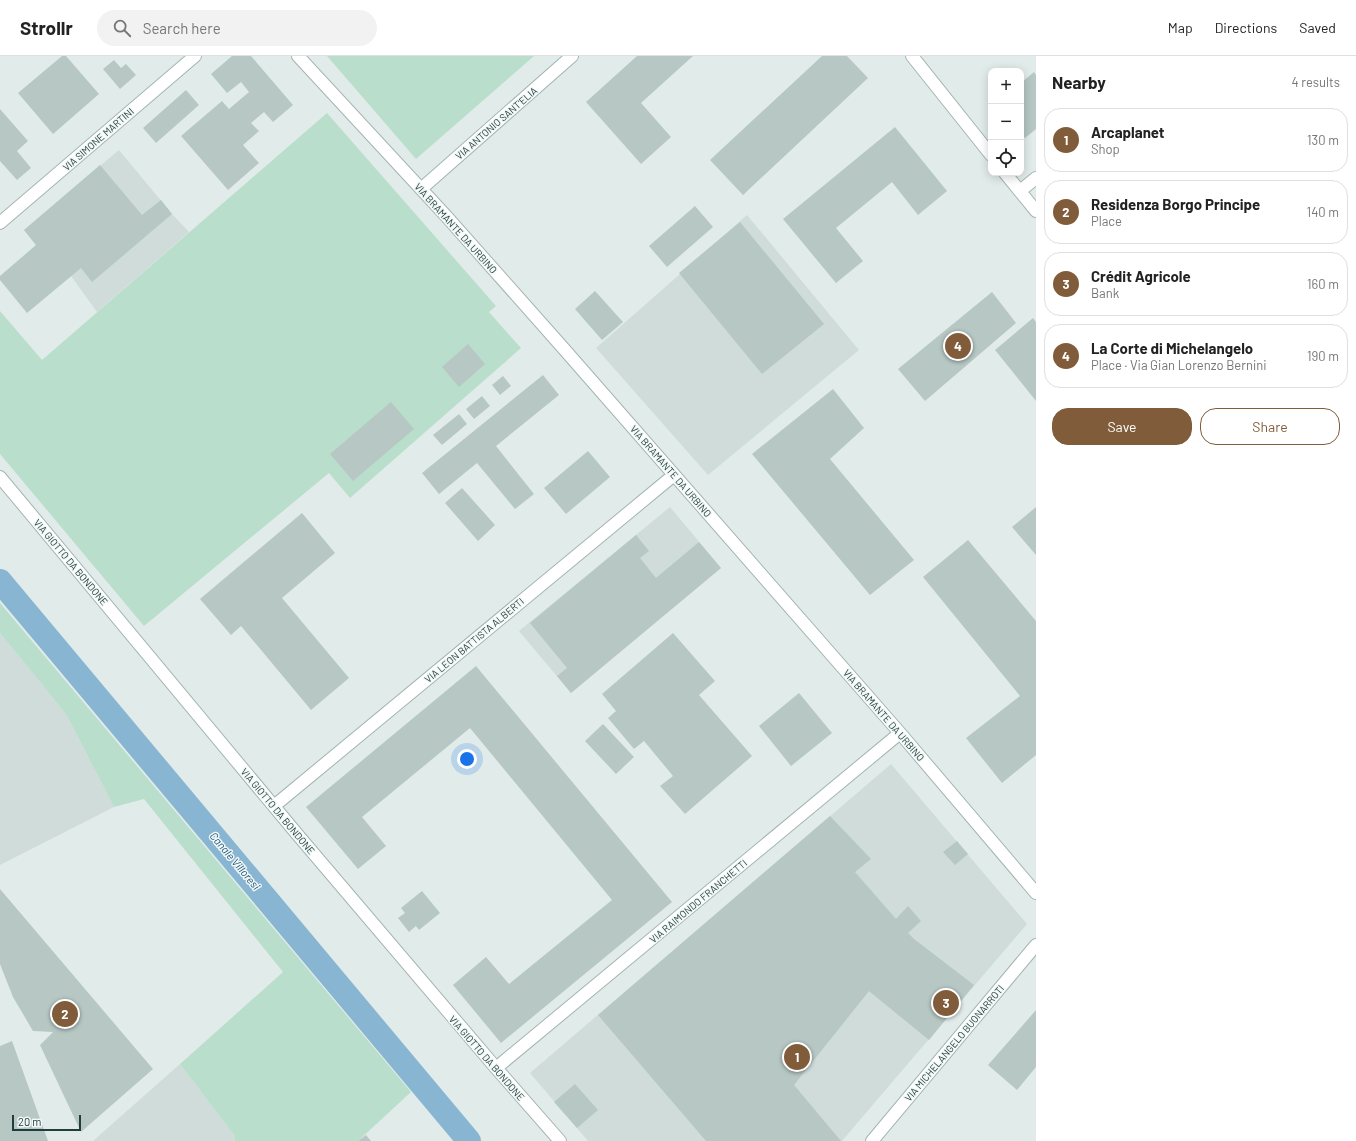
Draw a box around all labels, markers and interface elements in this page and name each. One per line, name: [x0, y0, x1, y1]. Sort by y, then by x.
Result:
search box: [97, 10, 377, 46]
text: Strollr: [20, 16, 73, 39]
icon: search: [111, 17, 133, 39]
text: Search here: [143, 19, 221, 37]
text: Map: [1168, 19, 1193, 36]
text: Directions: [1215, 19, 1277, 36]
text: Saved: [1299, 19, 1336, 36]
map controls: [988, 68, 1024, 176]
button: +: [988, 68, 1024, 104]
text: Nearby: [1052, 72, 1106, 92]
text: 4 results: [1292, 74, 1340, 90]
street label: VIA ANTONIO SANT'ELIA: [453, 84, 539, 162]
button: −: [988, 104, 1024, 140]
street label: VIA SIMONE MARTINI: [60, 105, 136, 173]
text: Arcaplanet: [1091, 123, 1165, 141]
text: 1: [1064, 132, 1068, 148]
text: 130 m: [1307, 132, 1339, 148]
button: locate: [988, 140, 1024, 176]
text: Shop: [1091, 141, 1120, 157]
street label: VIA BRAMANTE DA URBINO: [412, 180, 500, 276]
text: Residenza Borgo Principe: [1091, 195, 1260, 213]
text: 2: [1062, 204, 1070, 220]
text: 140 m: [1307, 204, 1339, 220]
text: Place: [1091, 213, 1122, 229]
text: Crédit Agricole: [1091, 267, 1191, 285]
text: 3: [1062, 276, 1070, 292]
text: 160 m: [1307, 276, 1339, 292]
text: Bank: [1091, 285, 1119, 301]
pin: 4: [945, 331, 971, 361]
text: La Corte di Michelangelo: [1091, 339, 1253, 357]
text: 4: [1062, 348, 1070, 364]
text: 190 m: [1307, 348, 1339, 364]
text: Place · Via Gian Lorenzo Bernini: [1091, 357, 1267, 373]
button: Save: [1052, 408, 1192, 445]
button: Share: [1200, 408, 1340, 445]
street label: VIA BRAMANTE DA URBINO: [628, 423, 714, 519]
street label: VIA GIOTTO DA BONDONE: [31, 517, 111, 607]
street label: VIA LEON BATTISTA ALBERTI: [422, 595, 526, 685]
street label: VIA BRAMANTE DA URBINO: [841, 667, 927, 763]
your location: [457, 749, 477, 769]
street label: VIA GIOTTO DA BONDONE: [238, 766, 318, 856]
water label: Canale Villoresi: [208, 829, 263, 892]
street label: VIA RAIMONDO FRANCHETTI: [647, 857, 749, 945]
street label: VIA MICHELANGELO BUONARROTI: [902, 982, 1006, 1104]
pin: 3: [933, 988, 959, 1018]
pin: 2: [52, 999, 78, 1029]
street label: VIA GIOTTO DA BONDONE: [447, 1013, 527, 1103]
pin: 1: [784, 1042, 810, 1072]
scale bar: [12, 1113, 81, 1132]
text: 20 m: [18, 1115, 41, 1128]

